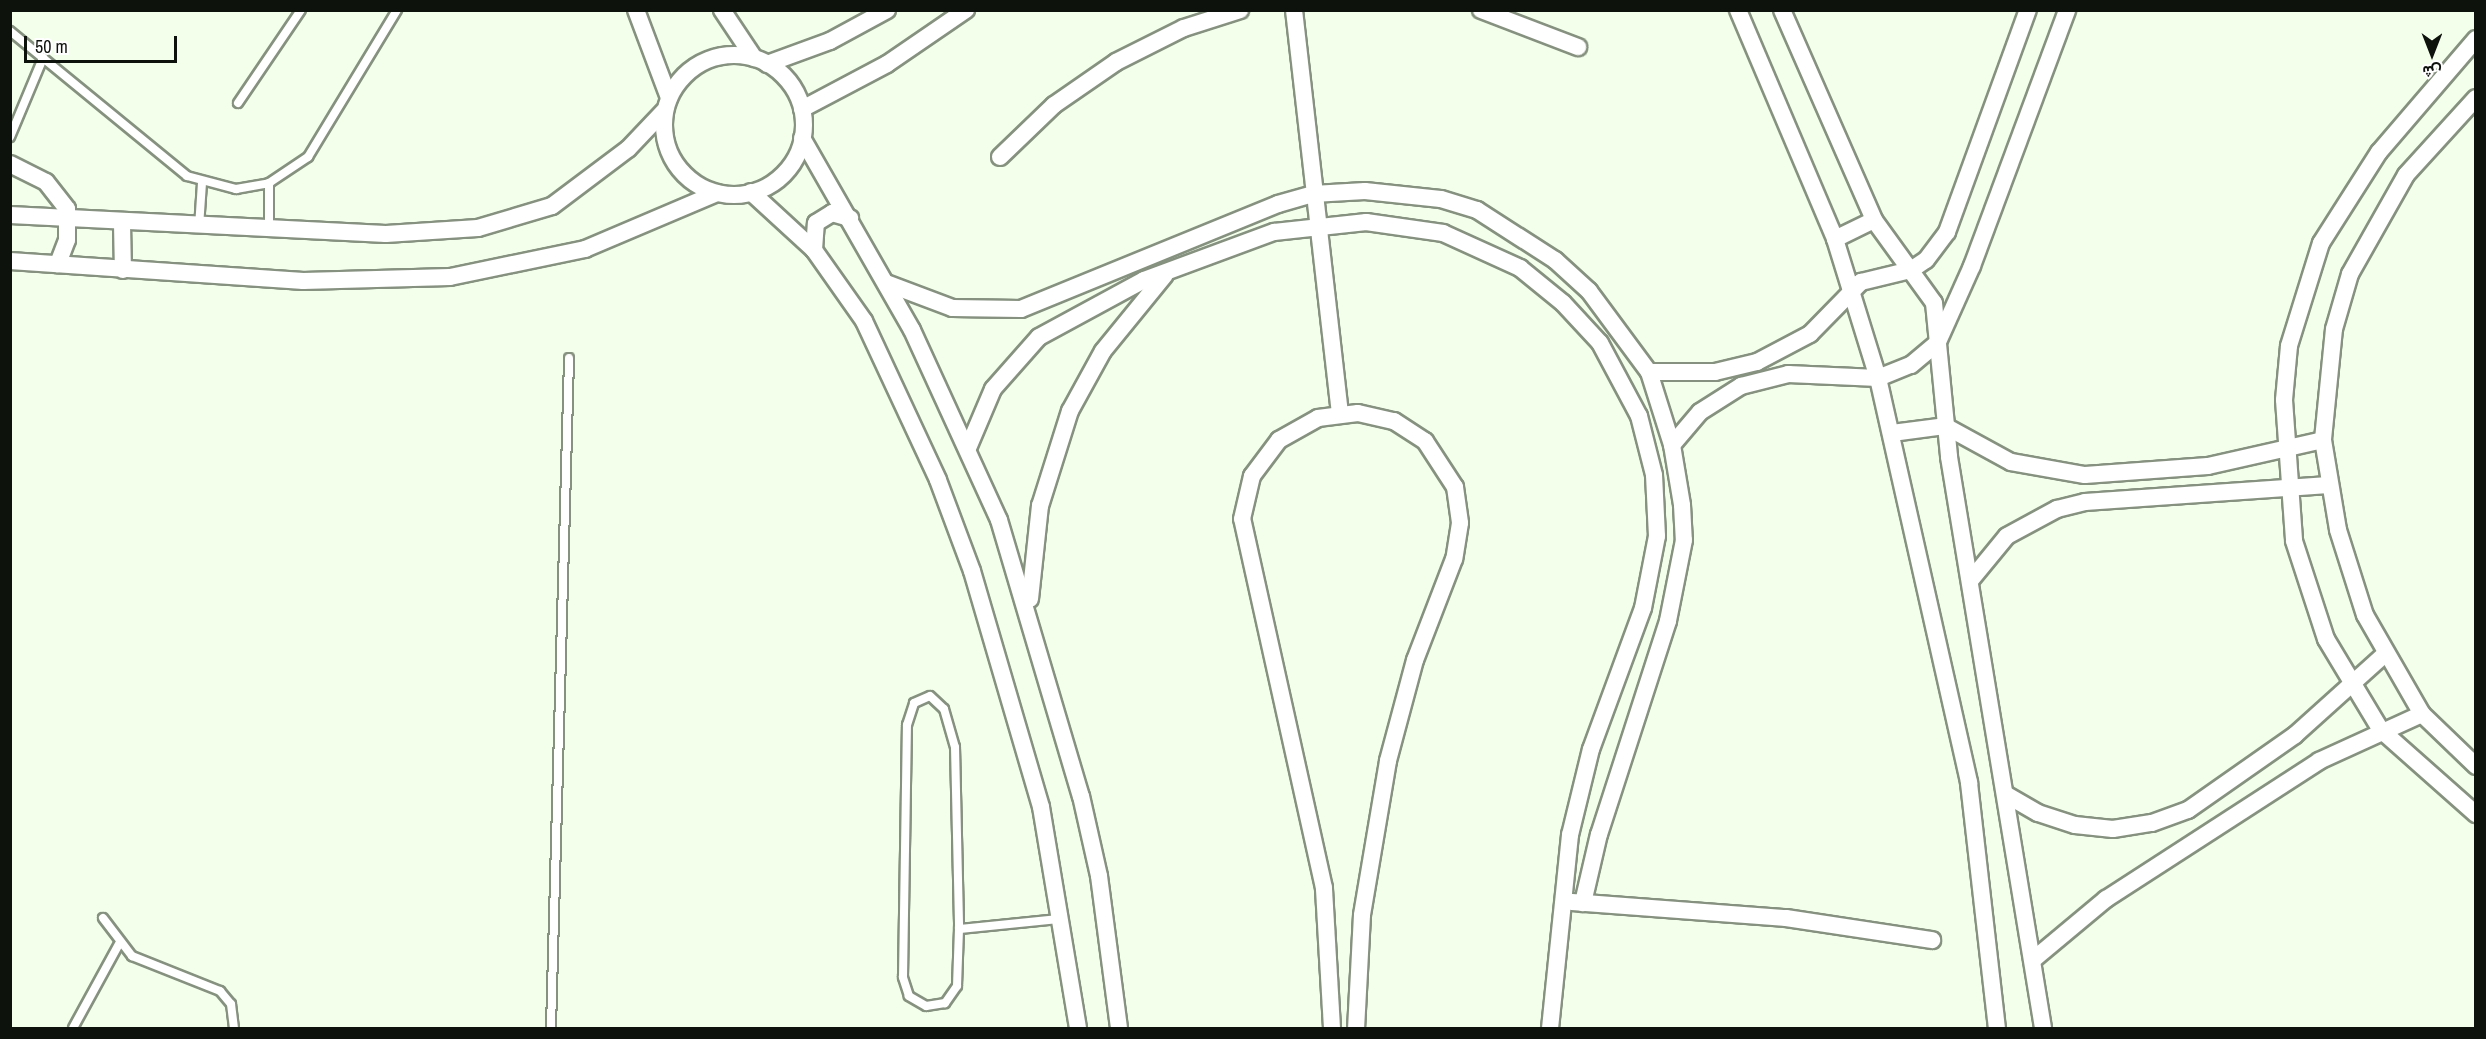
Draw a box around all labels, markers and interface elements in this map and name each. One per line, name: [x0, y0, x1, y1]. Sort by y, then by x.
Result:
scale bar: [27, 24, 180, 62]
north arrow: [2402, 24, 2462, 84]
text: 50 m: [35, 34, 68, 59]
text: ش: [2422, 61, 2442, 83]

